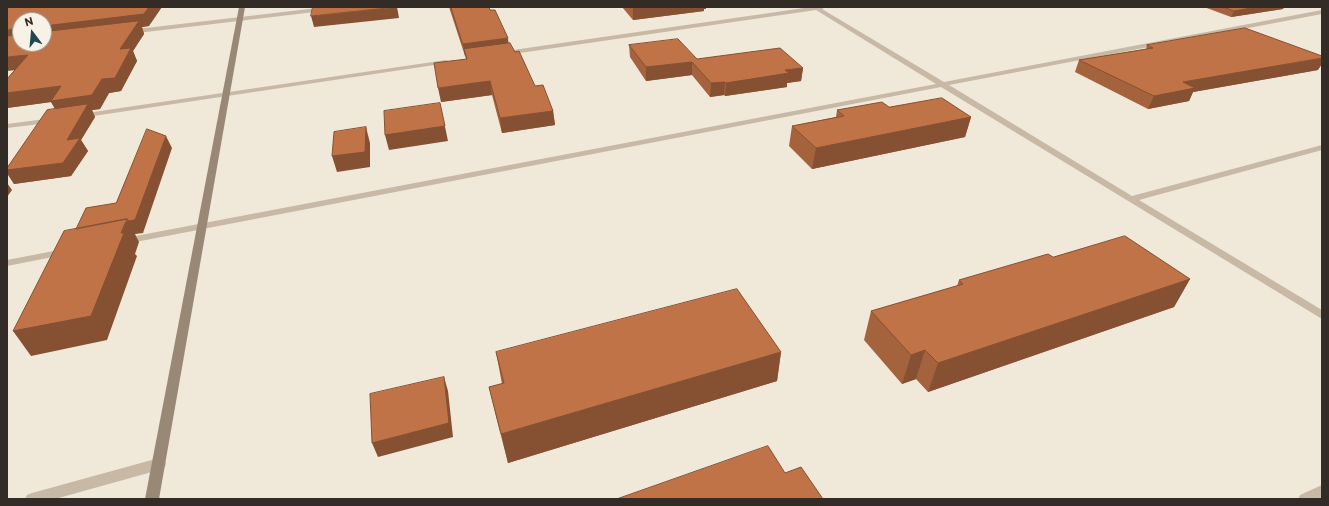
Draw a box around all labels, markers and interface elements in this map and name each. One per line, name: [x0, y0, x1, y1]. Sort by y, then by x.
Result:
north arrow: [12, 12, 52, 52]
text: N: [23, 14, 35, 28]

